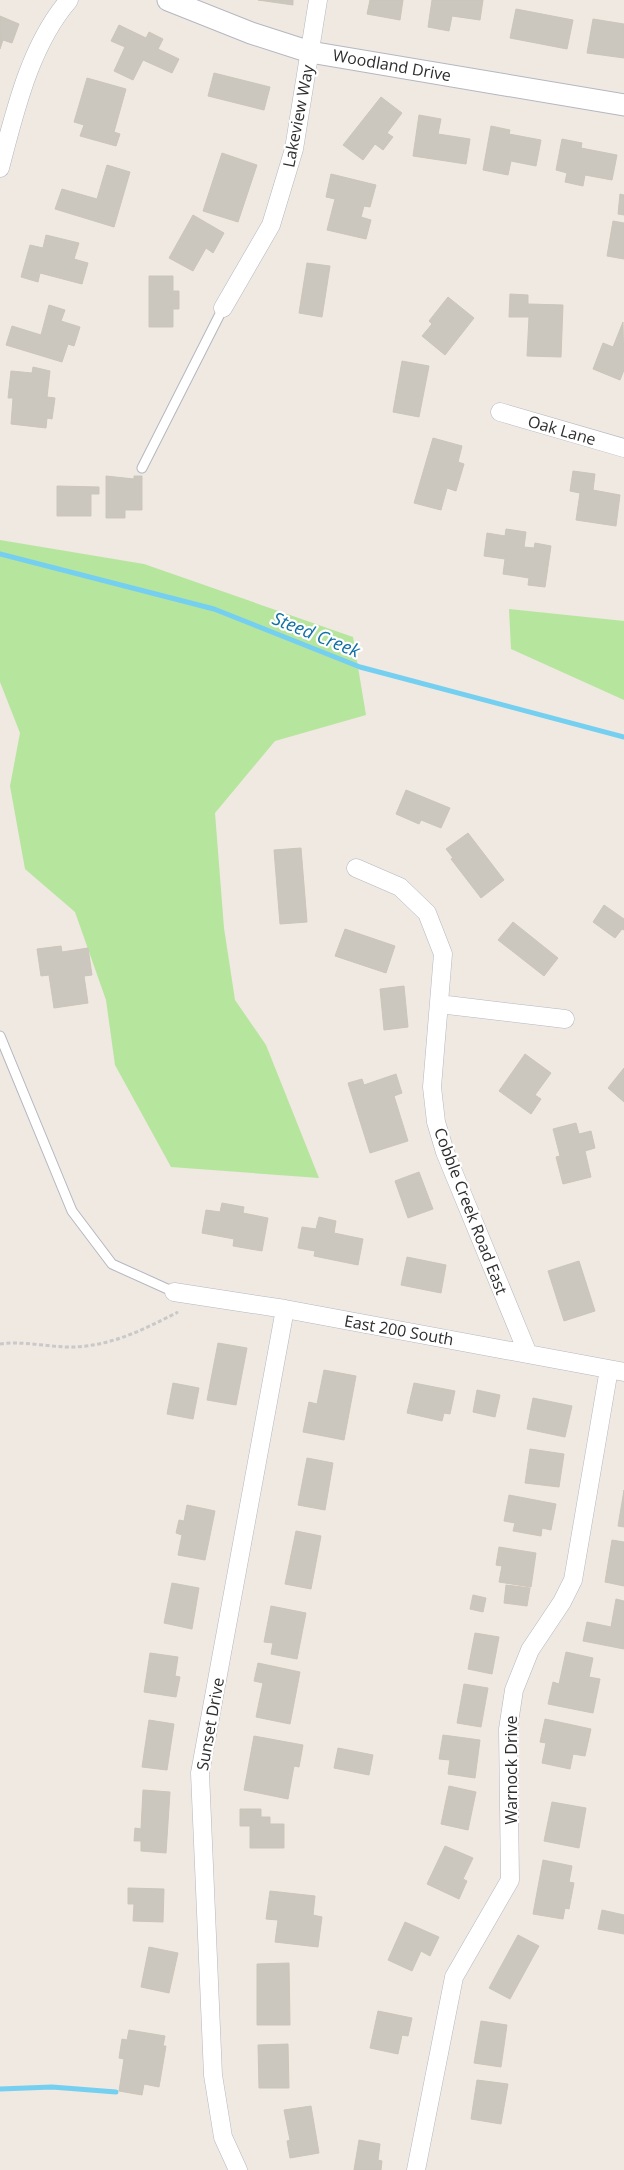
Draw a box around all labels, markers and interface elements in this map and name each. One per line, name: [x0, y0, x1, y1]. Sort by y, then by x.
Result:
street label: Woodland Drive: [331, 44, 453, 86]
street label: Lakeview Way: [277, 62, 319, 169]
street label: Oak Lane: [525, 410, 599, 450]
water label: Steed Creek: [269, 606, 365, 663]
street label: Cobble Creek Road East: [429, 1124, 513, 1298]
street label: East 200 South: [343, 1310, 455, 1350]
street label: Sunset Drive: [191, 1676, 229, 1772]
street label: Warnock Drive: [500, 1715, 522, 1825]

